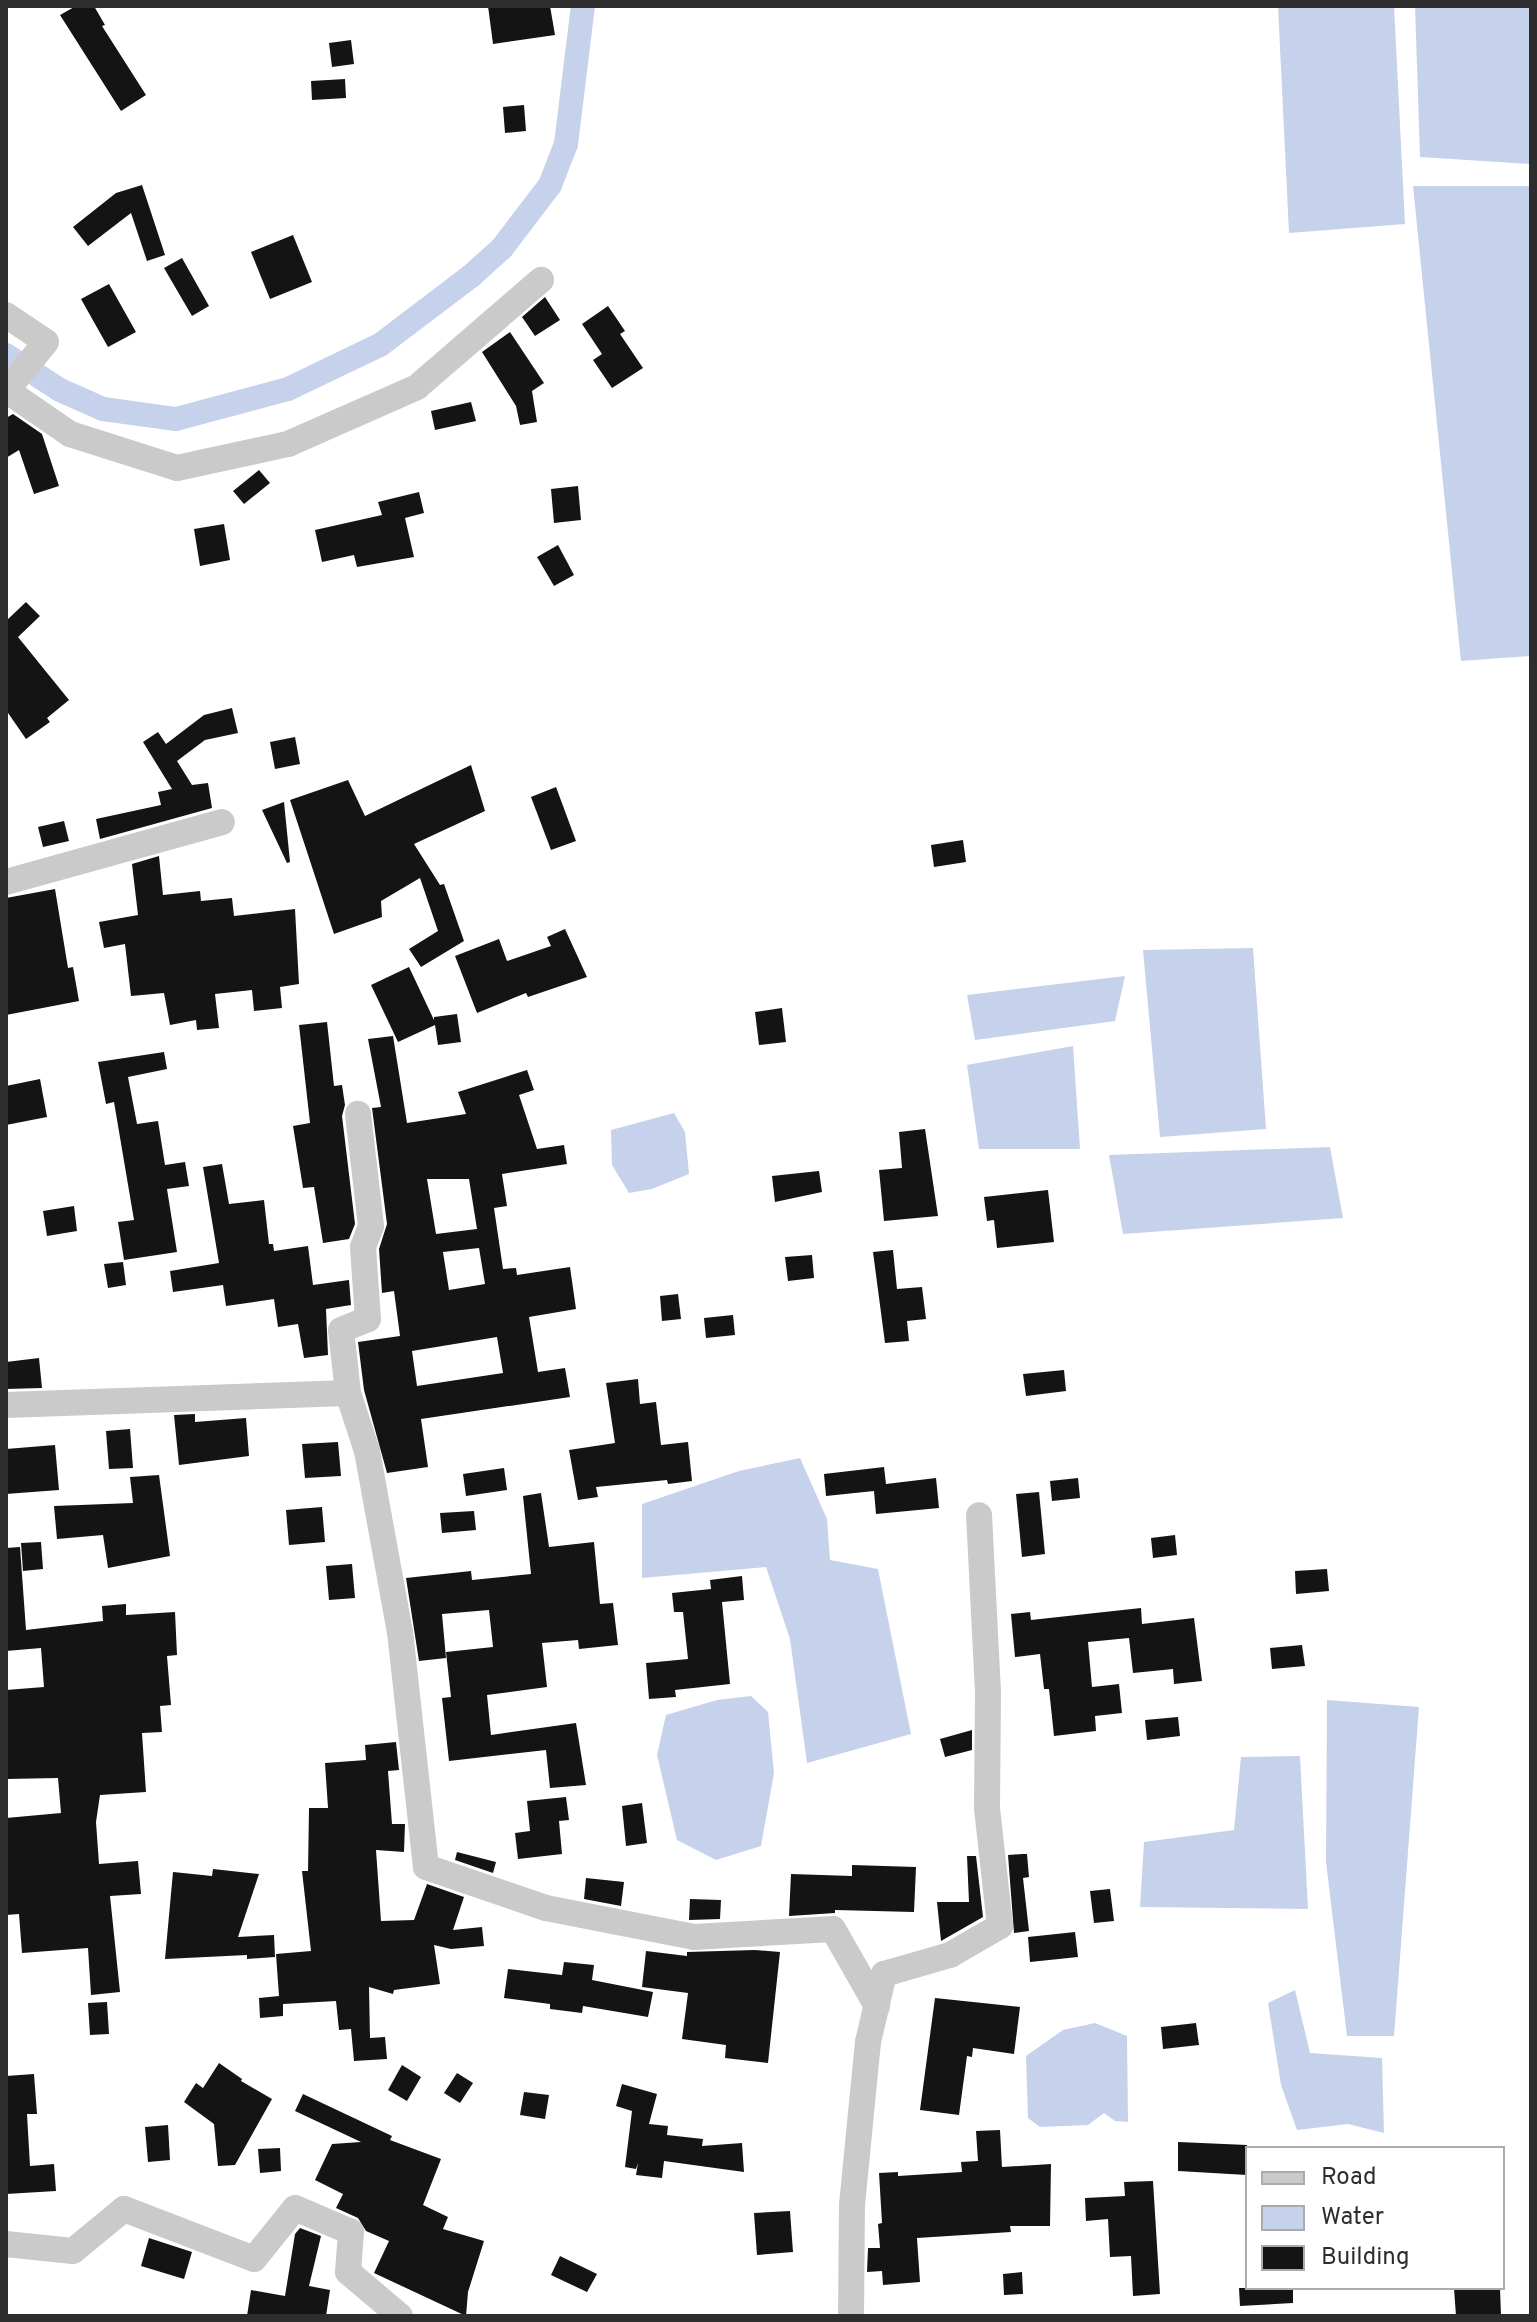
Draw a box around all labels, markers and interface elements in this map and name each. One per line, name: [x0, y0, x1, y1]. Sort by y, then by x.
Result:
legend: [1245, 2146, 1505, 2290]
text: Road: [1321, 2163, 1377, 2193]
text: Water: [1321, 2203, 1384, 2233]
text: Building: [1321, 2243, 1410, 2273]

